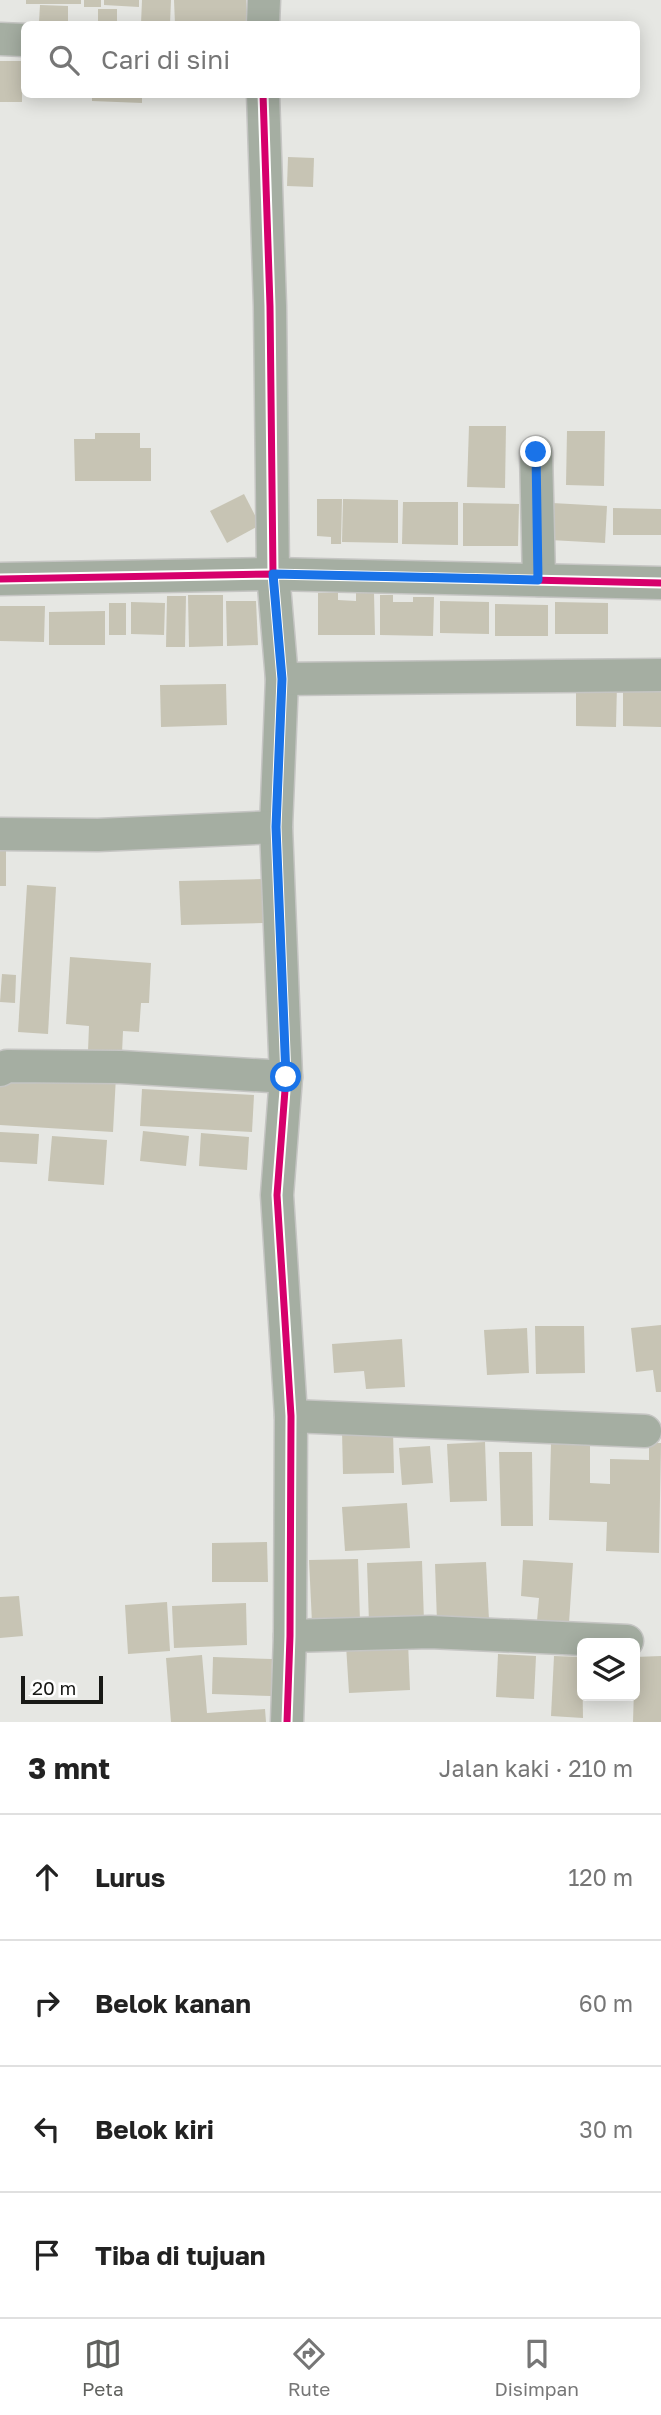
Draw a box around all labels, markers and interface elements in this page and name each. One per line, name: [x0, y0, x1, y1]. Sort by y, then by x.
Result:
search box: [21, 21, 640, 98]
icon: search: [45, 41, 83, 79]
text: Cari di sini: [101, 44, 230, 75]
route end: [520, 436, 551, 467]
route start: [270, 1061, 301, 1092]
map controls: [577, 1638, 640, 1701]
button: layers: [577, 1638, 640, 1701]
scale bar: [21, 1673, 103, 1705]
text: 20 m: [32, 1676, 76, 1699]
text: 3 mnt: [28, 1750, 110, 1786]
text: Jalan kaki · 210 m: [439, 1754, 633, 1782]
icon: ahead: [28, 1858, 66, 1896]
text: Lurus: [95, 1862, 165, 1893]
text: 120 m: [568, 1863, 633, 1891]
icon: right: [28, 1984, 66, 2022]
text: Belok kanan: [95, 1988, 251, 2019]
text: 60 m: [579, 1989, 633, 2017]
icon: left: [28, 2110, 66, 2148]
text: Belok kiri: [95, 2114, 214, 2145]
text: 30 m: [579, 2115, 633, 2143]
icon: arrive: [28, 2236, 66, 2274]
text: Tiba di tujuan: [95, 2240, 265, 2271]
tab: Peta: [82, 2335, 124, 2400]
tab: Rute: [288, 2335, 330, 2400]
tab: Disimpan: [494, 2335, 579, 2400]

